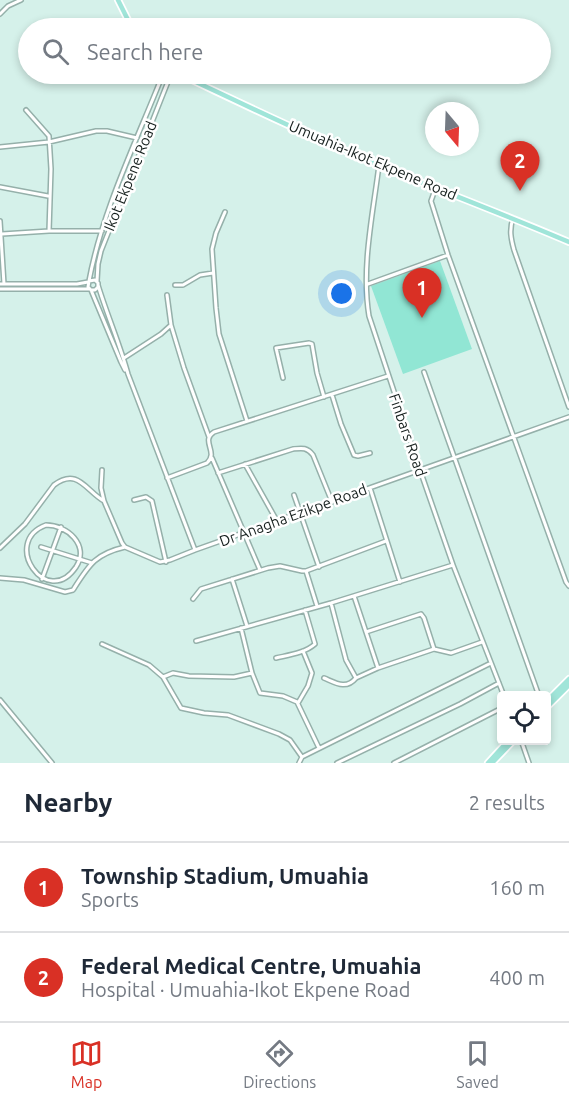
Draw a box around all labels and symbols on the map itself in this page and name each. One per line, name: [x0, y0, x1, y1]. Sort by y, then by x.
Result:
north arrow: [425, 102, 479, 156]
street label: Umuahia-Ikot Ekpene Road: [286, 117, 460, 203]
street label: Ikot Ekpene Road: [100, 119, 160, 233]
pin: 2: [500, 142, 540, 191]
pin: 1: [402, 268, 442, 318]
your location: [327, 279, 356, 308]
street label: Finbars Road: [386, 391, 430, 479]
street label: Dr Anagha Ezikpe Road: [217, 480, 369, 550]

